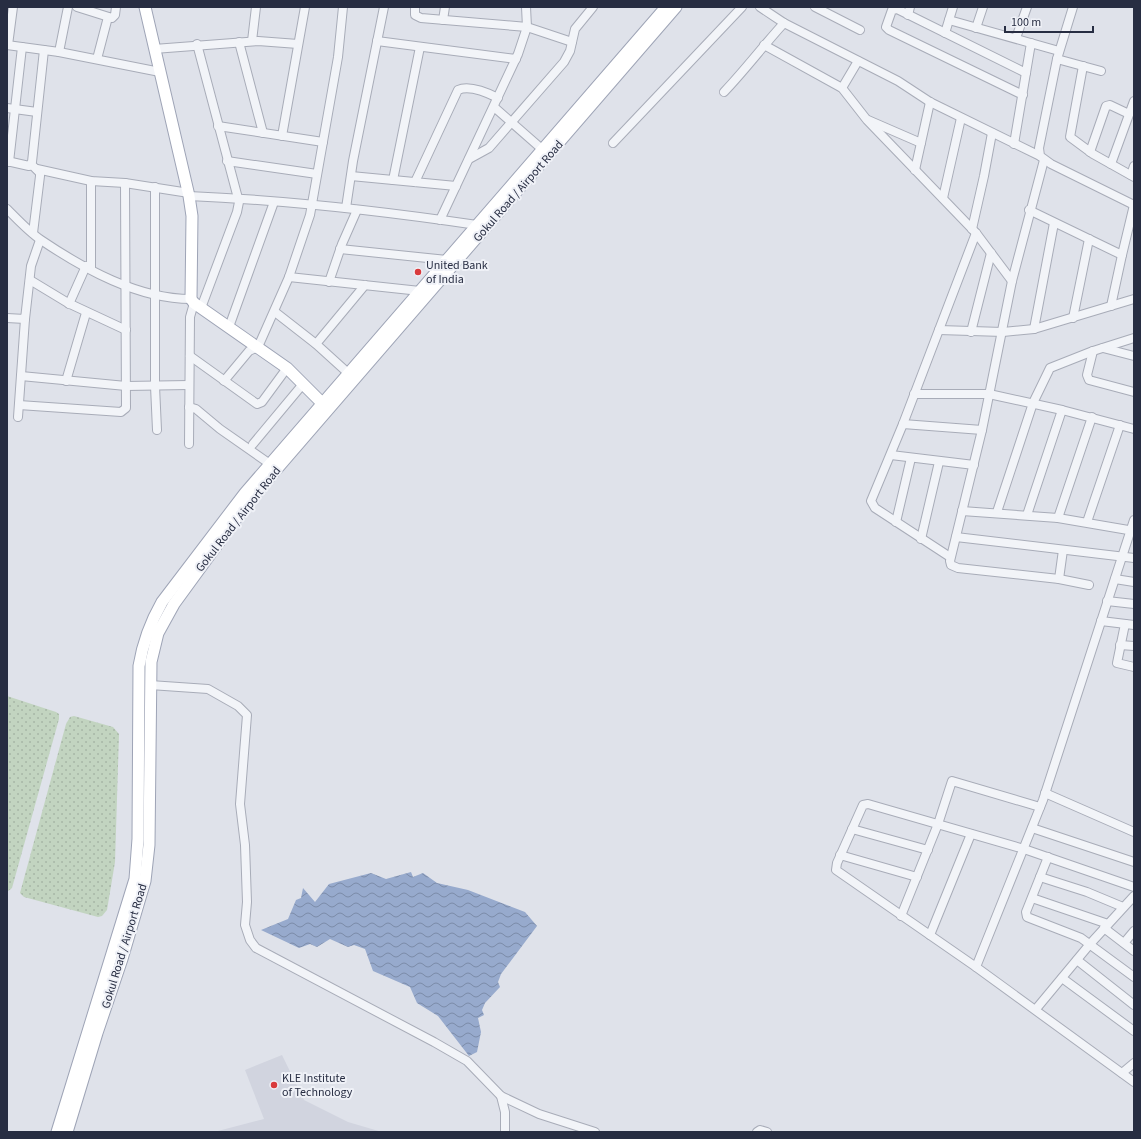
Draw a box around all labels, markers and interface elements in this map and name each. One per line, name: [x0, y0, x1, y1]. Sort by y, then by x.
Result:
scale bar: [1005, 8, 1093, 34]
text: 100 m: [1011, 14, 1041, 31]
street label: Gokul Road / Airport Road: [469, 137, 567, 246]
place label: United Bank of India: [426, 257, 488, 288]
marker: United Bank of India: [413, 267, 423, 277]
street label: Gokul Road / Airport Road: [192, 463, 285, 576]
street label: Gokul Road / Airport Road: [97, 882, 152, 1011]
place label: KLE Institute of Technology: [282, 1070, 353, 1101]
marker: KLE Institute of Technology: [269, 1080, 279, 1090]

